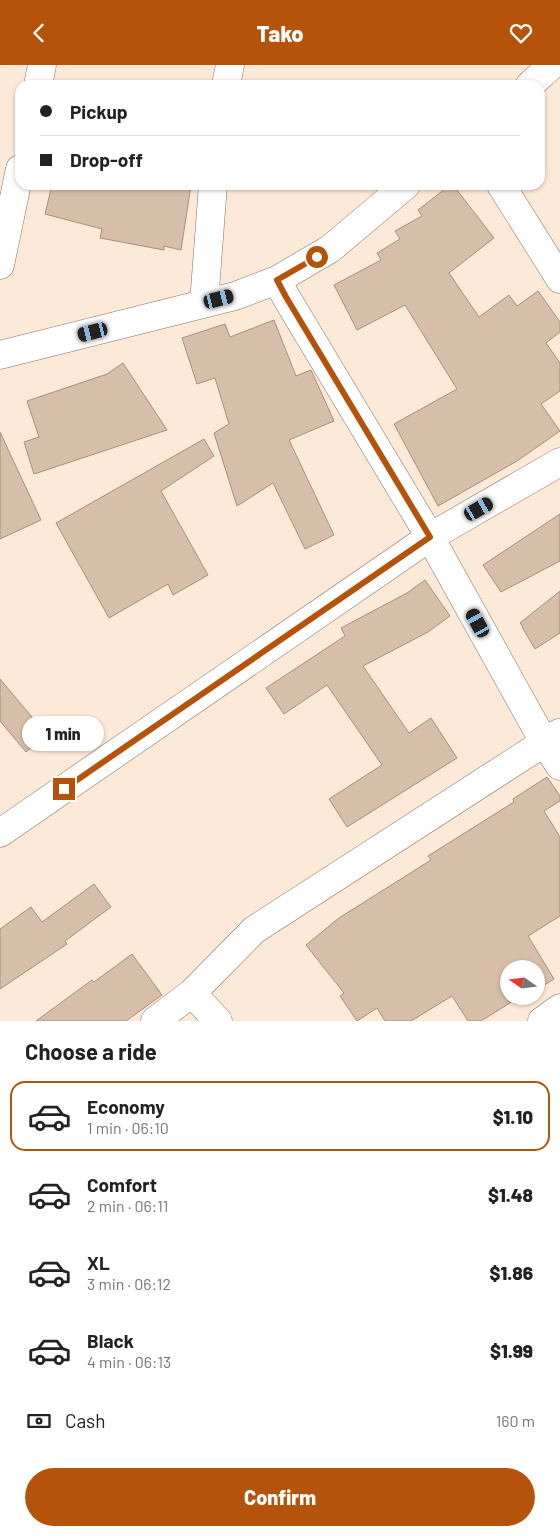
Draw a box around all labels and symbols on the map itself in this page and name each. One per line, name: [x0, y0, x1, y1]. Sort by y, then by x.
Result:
route start: [306, 246, 328, 268]
car: [202, 288, 235, 310]
car: [76, 321, 109, 343]
car: [462, 495, 495, 523]
car: [464, 606, 491, 640]
callout: 1 min: [23, 717, 105, 751]
route end: [53, 778, 75, 800]
north arrow: [500, 960, 545, 1005]

